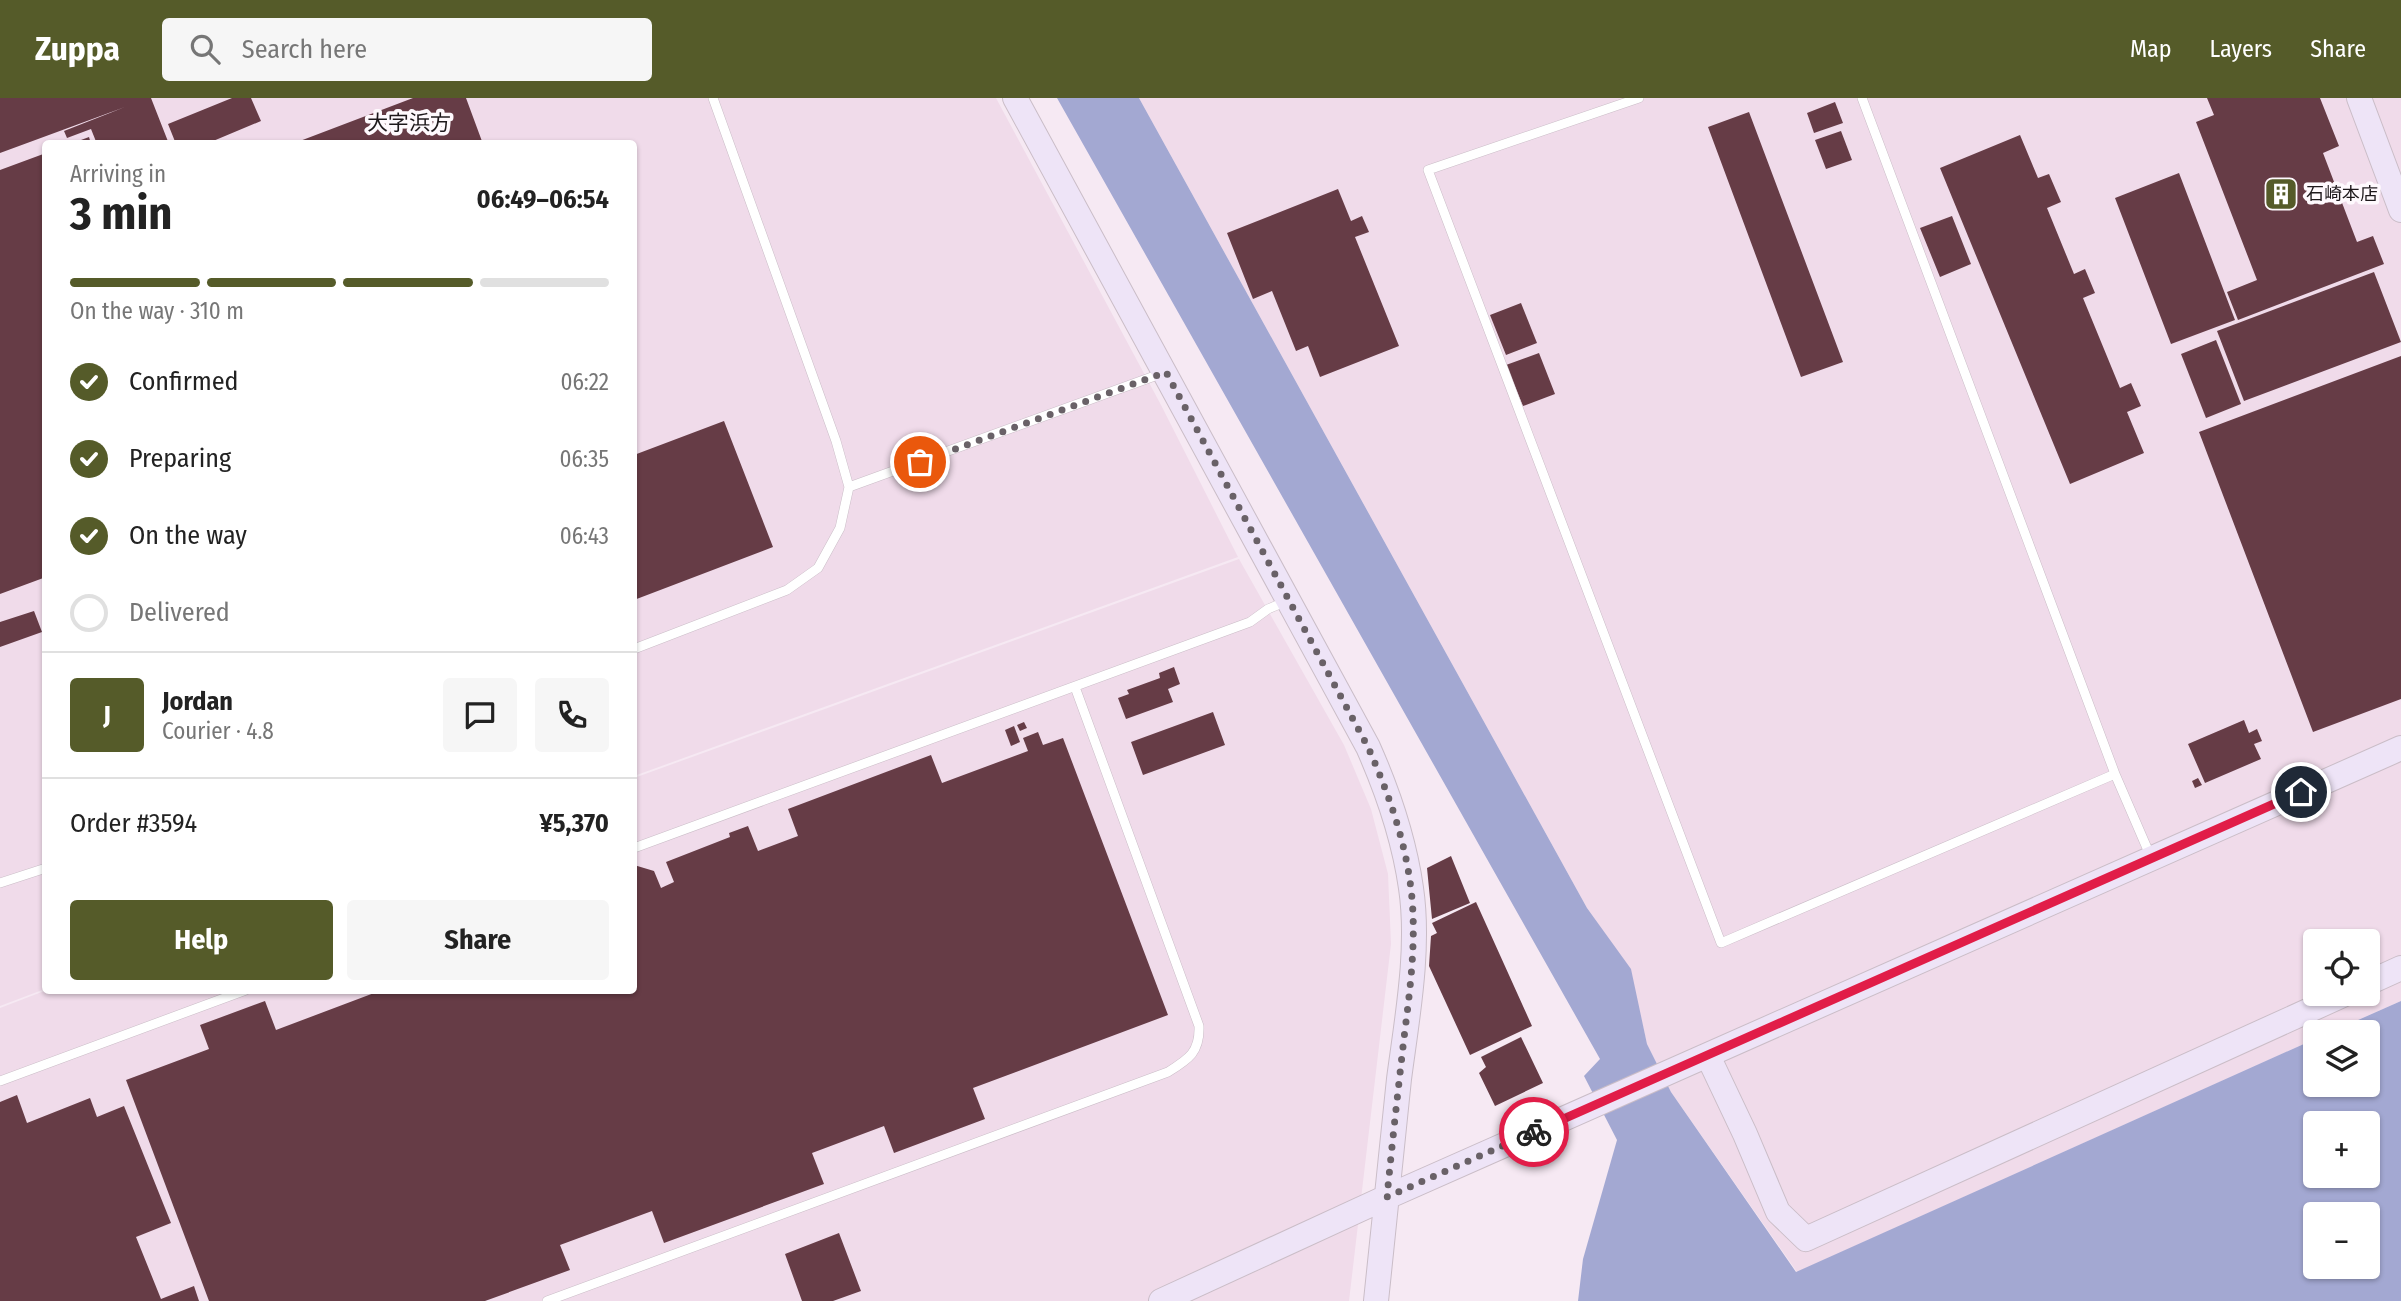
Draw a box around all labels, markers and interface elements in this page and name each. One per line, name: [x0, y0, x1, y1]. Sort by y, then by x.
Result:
search box: [162, 18, 652, 81]
text: Zuppa: [35, 29, 120, 69]
icon: search: [186, 30, 224, 68]
text: Search here: [242, 34, 367, 65]
text: Map: [2130, 35, 2172, 63]
text: Layers: [2210, 35, 2272, 63]
text: Share: [2310, 35, 2366, 63]
district label: 大字浜方: [367, 110, 451, 136]
text: Arriving in: [70, 160, 166, 188]
building icon: 石崎本店: [2262, 175, 2300, 213]
place label: 石崎本店: [2306, 183, 2378, 205]
text: 06:49–06:54: [477, 184, 609, 215]
text: 3 min: [70, 186, 172, 241]
text: On the way · 310 m: [70, 297, 244, 325]
icon: check: [70, 363, 108, 401]
text: Confirmed: [129, 366, 239, 397]
text: 06:22: [560, 368, 609, 396]
pin: [890, 432, 950, 492]
icon: check: [70, 440, 108, 478]
text: Preparing: [129, 443, 231, 474]
icon: bag: [901, 443, 939, 481]
text: 06:35: [560, 445, 609, 473]
icon: check: [70, 517, 108, 555]
text: On the way: [129, 520, 247, 551]
text: 06:43: [560, 522, 609, 550]
text: Delivered: [129, 597, 230, 628]
button: chat: [443, 678, 517, 752]
button: phone: [535, 678, 609, 752]
text: Jordan: [162, 686, 233, 717]
text: J: [103, 700, 111, 731]
text: Courier · 4.8: [162, 717, 274, 745]
pin: [2271, 762, 2331, 822]
icon: home: [2282, 773, 2320, 811]
text: Order #3594: [70, 808, 197, 839]
text: ¥5,370: [540, 808, 609, 839]
button: Help: [70, 900, 333, 980]
button: Share: [347, 900, 609, 980]
map controls: [2303, 929, 2380, 1279]
button: locate: [2303, 929, 2380, 1006]
button: layers: [2303, 1020, 2380, 1097]
courier: [1499, 1097, 1569, 1167]
button: +: [2303, 1111, 2380, 1188]
icon: bike: [1515, 1113, 1553, 1151]
button: −: [2303, 1202, 2380, 1279]

